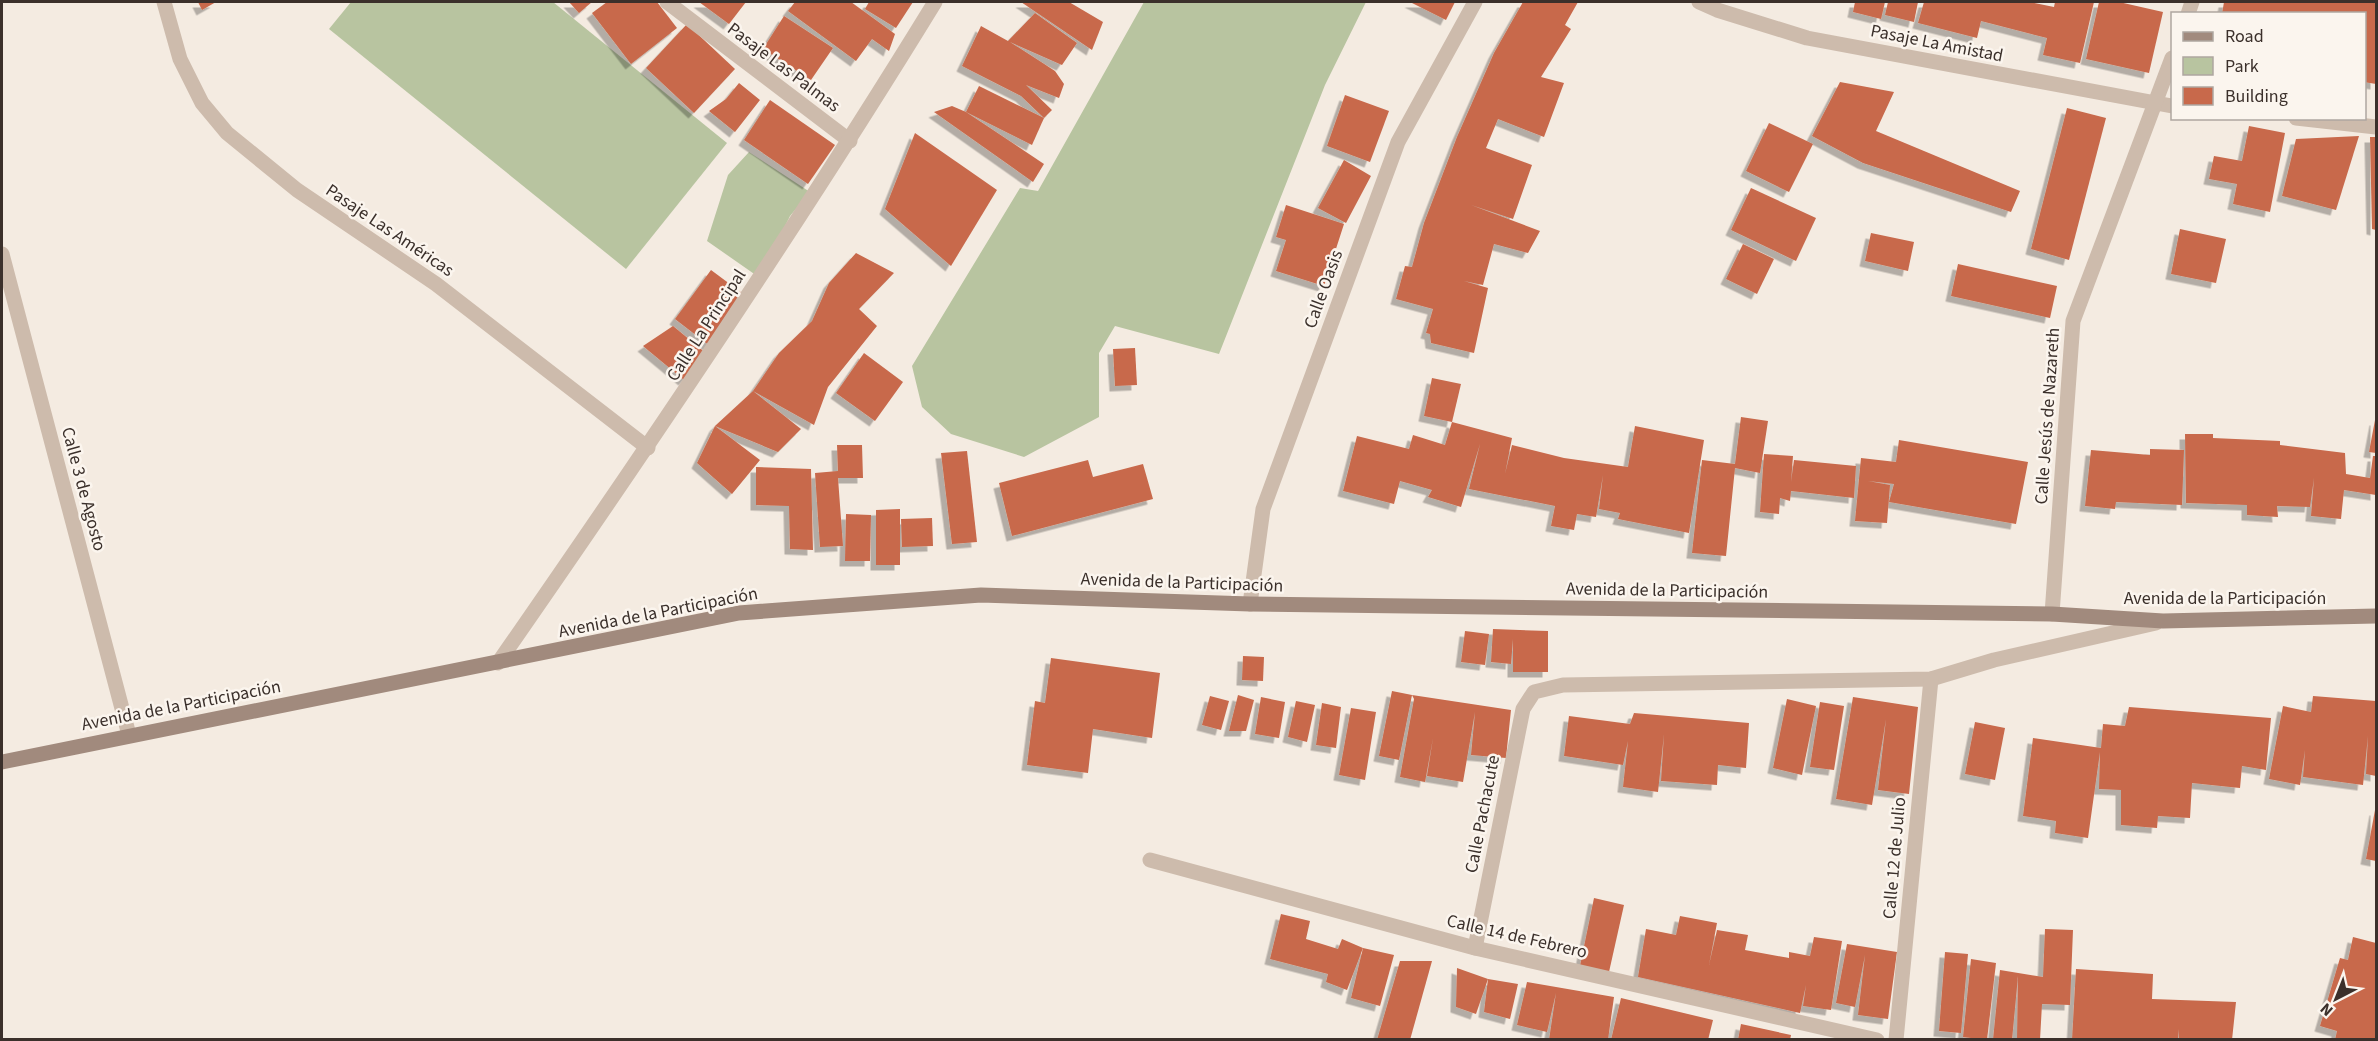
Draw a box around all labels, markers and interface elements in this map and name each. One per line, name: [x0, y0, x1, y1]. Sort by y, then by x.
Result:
legend: [2171, 12, 2366, 120]
street label: Pasaje Las Palmas: [722, 17, 845, 118]
street label: Pasaje La Amistad: [1868, 18, 2005, 69]
text: Road: [2225, 24, 2264, 49]
text: Park: [2225, 54, 2259, 79]
text: Building: [2225, 84, 2288, 109]
street label: Pasaje Las Américas: [321, 178, 459, 283]
street label: Calle Oasis: [1298, 247, 1349, 332]
street label: Calle La Principal: [661, 264, 752, 386]
street label: Calle Jesús de Nazareth: [2029, 327, 2066, 505]
street label: Calle 3 de Agosto: [55, 424, 112, 554]
street label: Avenida de la Participación: [1080, 566, 1284, 599]
street label: Avenida de la Participación: [1566, 576, 1768, 605]
street label: Avenida de la Participación: [556, 581, 760, 644]
street label: Avenida de la Participación: [2124, 586, 2326, 611]
street label: Avenida de la Participación: [79, 674, 283, 737]
street label: Calle Pachacute: [1459, 753, 1506, 875]
street label: Calle 12 de Julio: [1877, 796, 1912, 920]
street label: Calle 14 de Febrero: [1444, 908, 1590, 965]
north arrow: [2306, 969, 2366, 1029]
text: N: [2315, 998, 2338, 1021]

